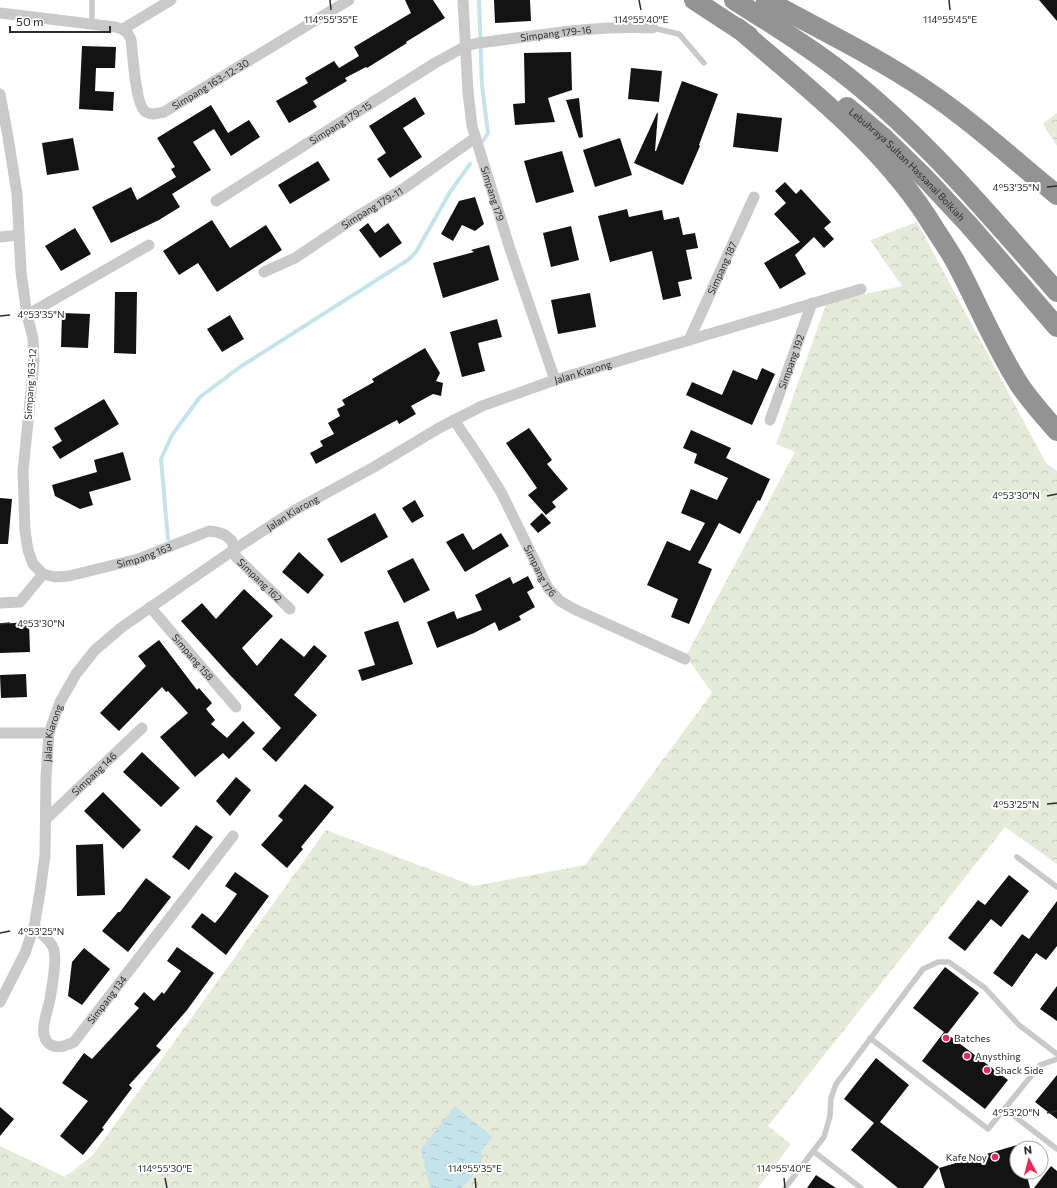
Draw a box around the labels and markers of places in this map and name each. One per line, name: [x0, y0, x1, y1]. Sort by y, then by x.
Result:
place label: Batches: [954, 1032, 991, 1044]
marker: Batches: [941, 1033, 951, 1043]
place label: Anysthing: [975, 1050, 1021, 1062]
marker: Anysthing: [962, 1051, 972, 1061]
place label: Shack Side: [995, 1064, 1044, 1076]
marker: Shack Side: [982, 1065, 992, 1075]
place label: Kafe Noy: [946, 1151, 987, 1163]
marker: Kafe Noy: [990, 1152, 1000, 1162]

